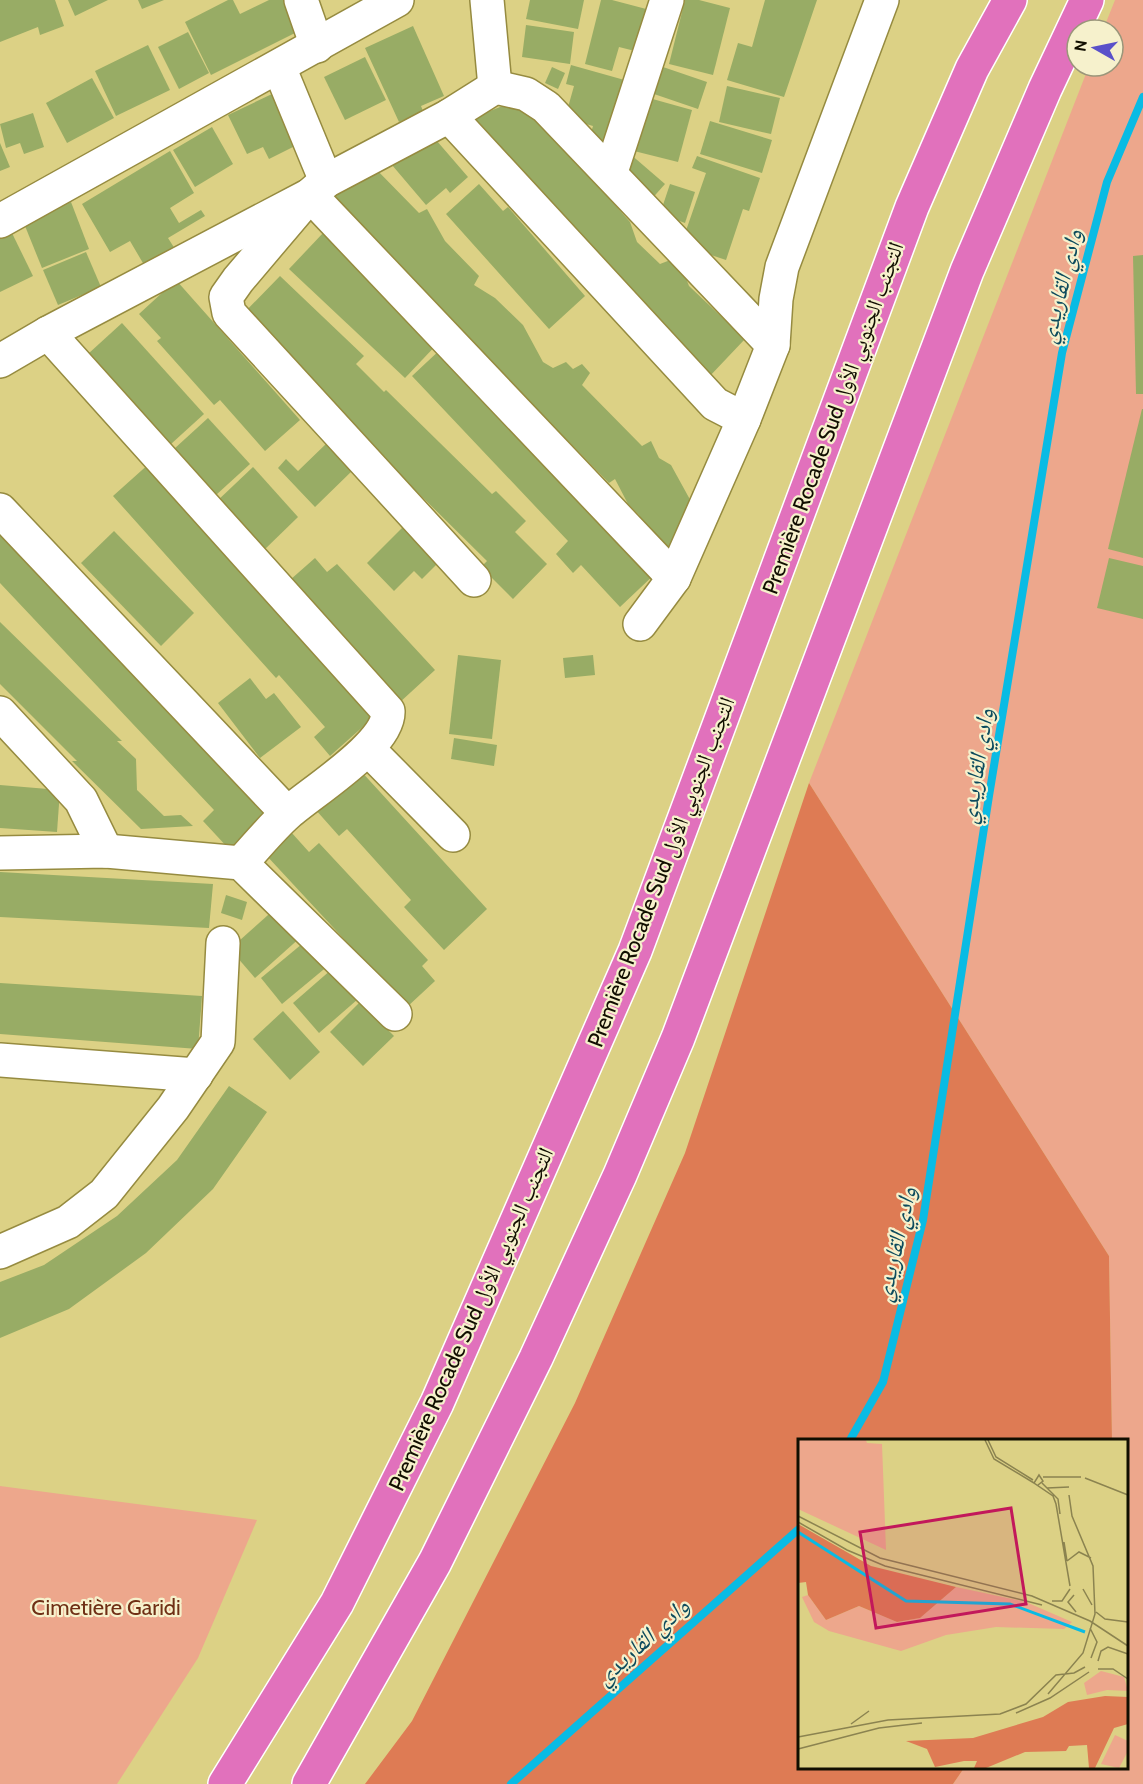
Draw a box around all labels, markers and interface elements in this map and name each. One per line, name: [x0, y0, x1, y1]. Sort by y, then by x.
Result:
north arrow: [1065, 18, 1125, 78]
text: N: [1070, 39, 1091, 53]
water label: وادي القاريدي: [1032, 226, 1093, 347]
street label: Première Rocade Sud التجنب الجنوبي الأول: [757, 238, 913, 599]
street label: Première Rocade Sud التجنب الجنوبي الأول: [582, 693, 744, 1052]
water label: وادي القاريدي: [953, 706, 1004, 827]
street label: Première Rocade Sud التجنب الجنوبي الأول: [383, 1143, 562, 1496]
water label: وادي القاريدي: [868, 1184, 927, 1305]
inset map: [798, 1439, 1128, 1769]
water label: وادي القاريدي: [589, 1591, 698, 1695]
park label: Cimetière Garidi: [31, 1594, 181, 1621]

